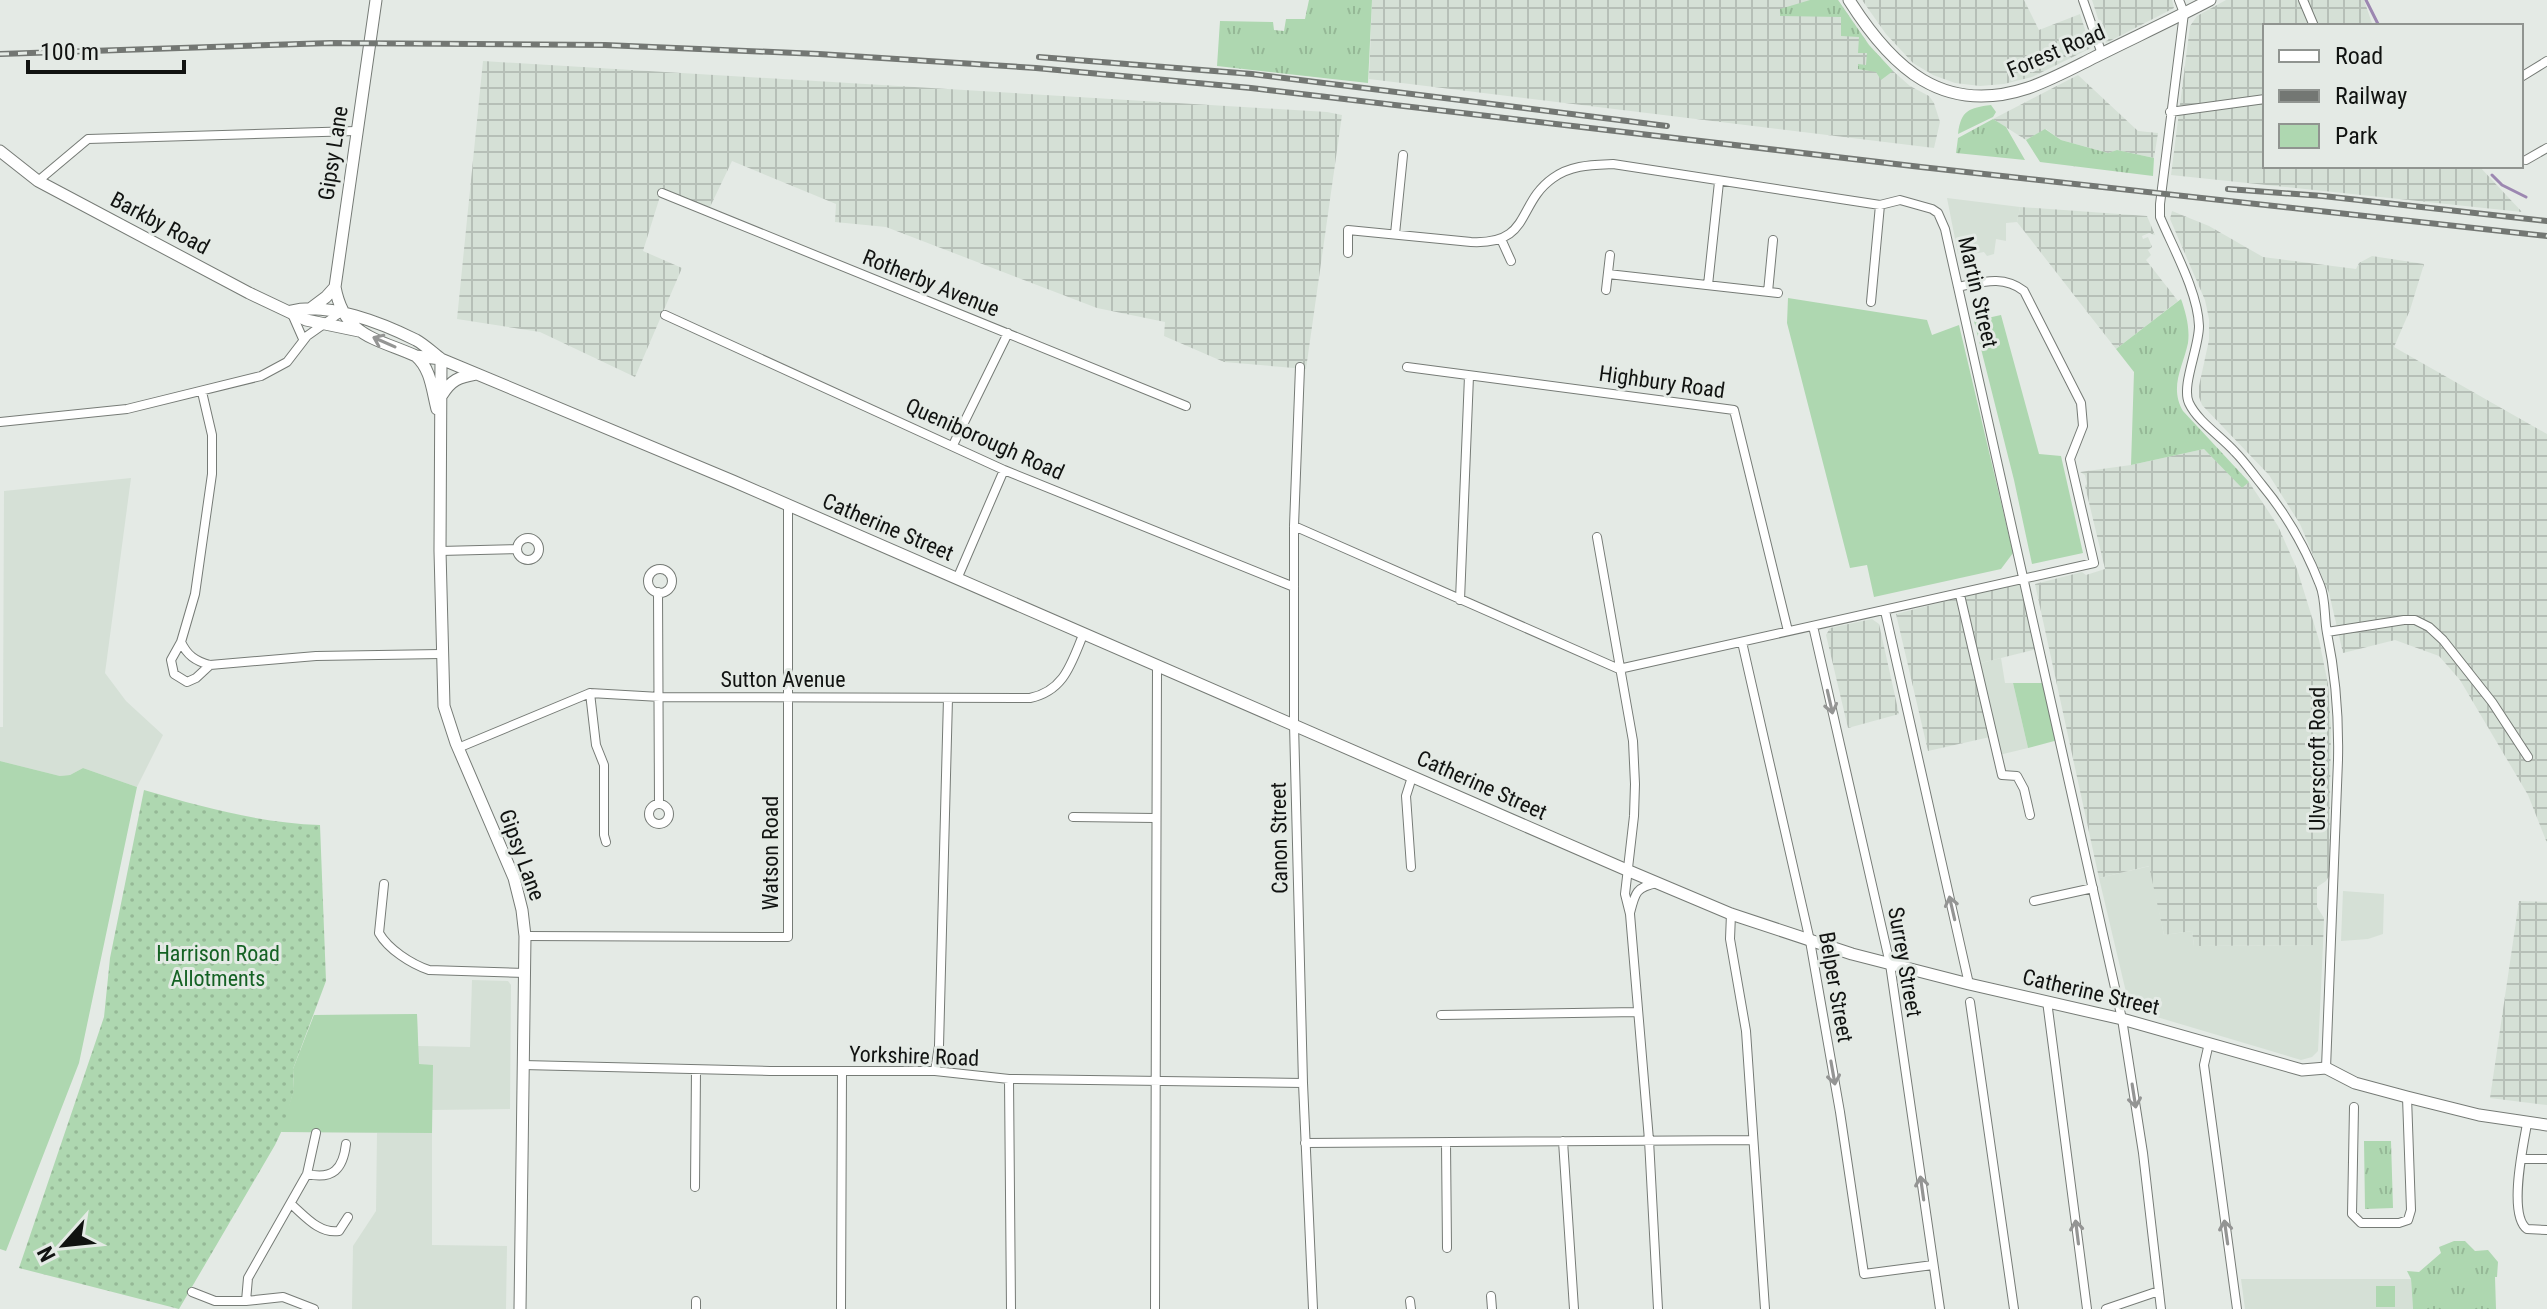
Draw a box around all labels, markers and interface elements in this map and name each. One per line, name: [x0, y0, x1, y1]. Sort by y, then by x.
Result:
street label: Forest Road: [2003, 19, 2109, 83]
scale bar: [28, 24, 184, 74]
legend: [2263, 24, 2523, 168]
text: 100 m: [40, 38, 99, 66]
text: Road: [2335, 42, 2383, 70]
text: Railway: [2335, 82, 2407, 110]
street label: Gipsy Lane: [313, 104, 353, 202]
text: Park: [2335, 122, 2378, 150]
street label: Barkby Road: [106, 187, 214, 259]
street label: Martin Street: [1953, 234, 2003, 350]
street label: Rotherby Avenue: [859, 244, 1003, 322]
one-way arrow: [373, 334, 397, 349]
street label: Highbury Road: [1597, 361, 1727, 403]
street label: Queniborough Road: [902, 393, 1068, 485]
street label: Catherine Street: [819, 488, 957, 566]
street label: Sutton Avenue: [721, 667, 845, 692]
street label: Ulverscroft Road: [2305, 687, 2330, 831]
one-way arrow: [1823, 689, 1838, 714]
street label: Catherine Street: [1413, 745, 1551, 825]
street label: Canon Street: [1266, 782, 1292, 894]
street label: Watson Road: [758, 796, 783, 910]
street label: Gipsy Lane: [494, 806, 550, 904]
one-way arrow: [1944, 896, 1959, 922]
street label: Surrey Street: [1883, 905, 1927, 1019]
street label: Belper Street: [1814, 930, 1858, 1044]
park label: Harrison Road Allotments: [156, 941, 280, 991]
street label: Catherine Street: [2020, 964, 2162, 1020]
street label: Yorkshire Road: [848, 1041, 980, 1071]
one-way arrow: [1826, 1059, 1841, 1085]
one-way arrow: [2127, 1083, 2142, 1108]
one-way arrow: [1914, 1176, 1929, 1201]
north arrow: [24, 1205, 104, 1285]
one-way arrow: [2219, 1219, 2234, 1246]
one-way arrow: [2069, 1220, 2084, 1245]
text: N: [32, 1242, 61, 1266]

